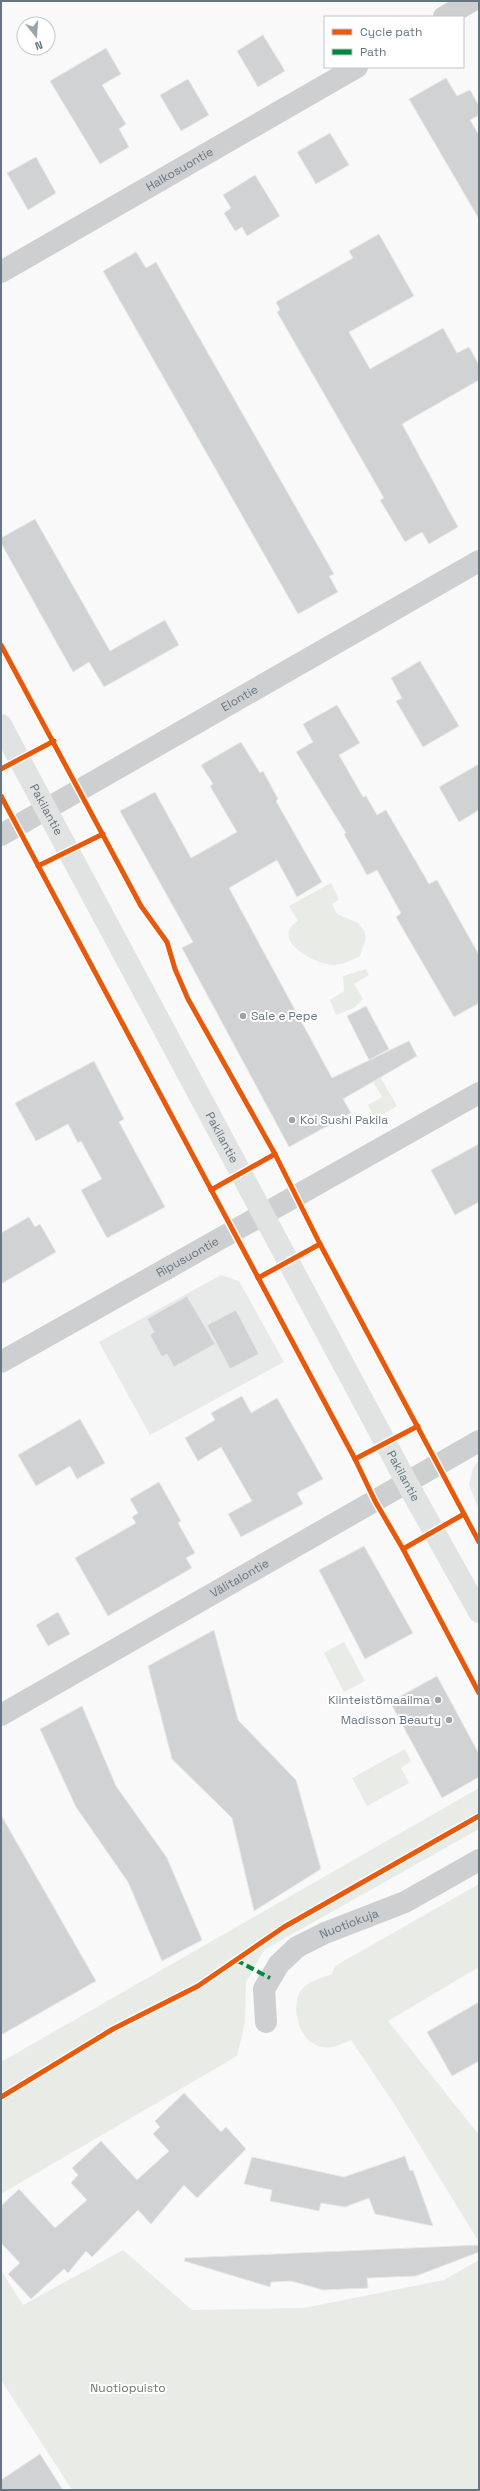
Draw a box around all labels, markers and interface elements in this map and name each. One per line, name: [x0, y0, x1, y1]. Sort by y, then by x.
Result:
north arrow: [16, 16, 56, 56]
legend: [324, 16, 464, 68]
text: Cycle path: [360, 24, 422, 40]
text: N: [33, 38, 44, 53]
text: Path: [360, 44, 386, 60]
street label: Halkosuontie: [143, 144, 216, 195]
street label: Elontie: [218, 681, 261, 715]
street label: Pakilantie: [26, 781, 67, 838]
place label: Sale e Pepe: [251, 1008, 318, 1024]
marker: Sale e Pepe: [238, 1011, 248, 1021]
street label: Pakilantie: [202, 1109, 242, 1166]
place label: Koi Sushi Pakila: [300, 1112, 388, 1128]
marker: Koi Sushi Pakila: [287, 1115, 297, 1125]
street label: Ripusuontie: [153, 1233, 222, 1281]
street label: Pakilantie: [383, 1448, 424, 1504]
street label: Välitalontie: [207, 1555, 272, 1601]
place label: Kiinteistömaailma: [328, 1692, 430, 1708]
marker: Kiinteistömaailma: [433, 1695, 443, 1705]
place label: Madisson Beauty: [341, 1712, 441, 1728]
marker: Madisson Beauty: [444, 1715, 454, 1725]
street label: Nuotiokuja: [317, 1905, 381, 1943]
park label: Nuotiopuisto: [90, 2380, 166, 2396]

